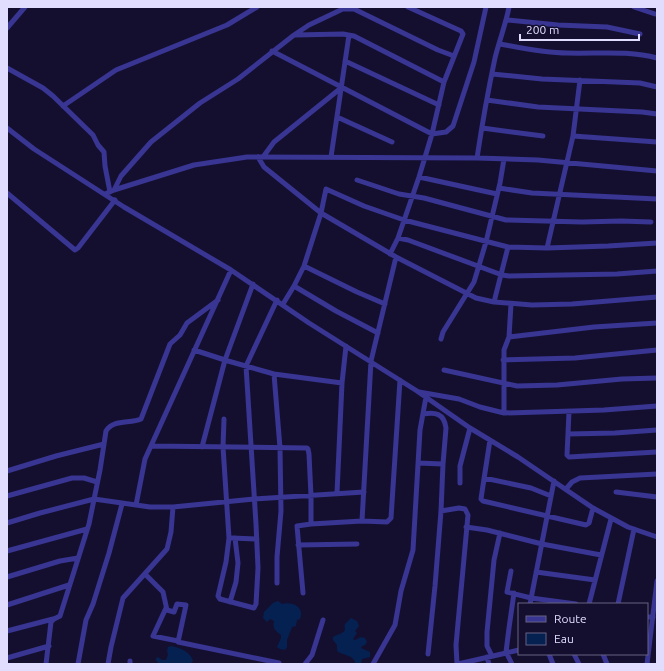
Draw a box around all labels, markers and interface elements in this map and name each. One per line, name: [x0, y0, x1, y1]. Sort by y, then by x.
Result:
scale bar: [520, 16, 639, 42]
text: 200 m: [526, 23, 559, 36]
legend: [518, 603, 648, 655]
text: Route: [554, 612, 587, 625]
text: Eau: [554, 632, 574, 645]

